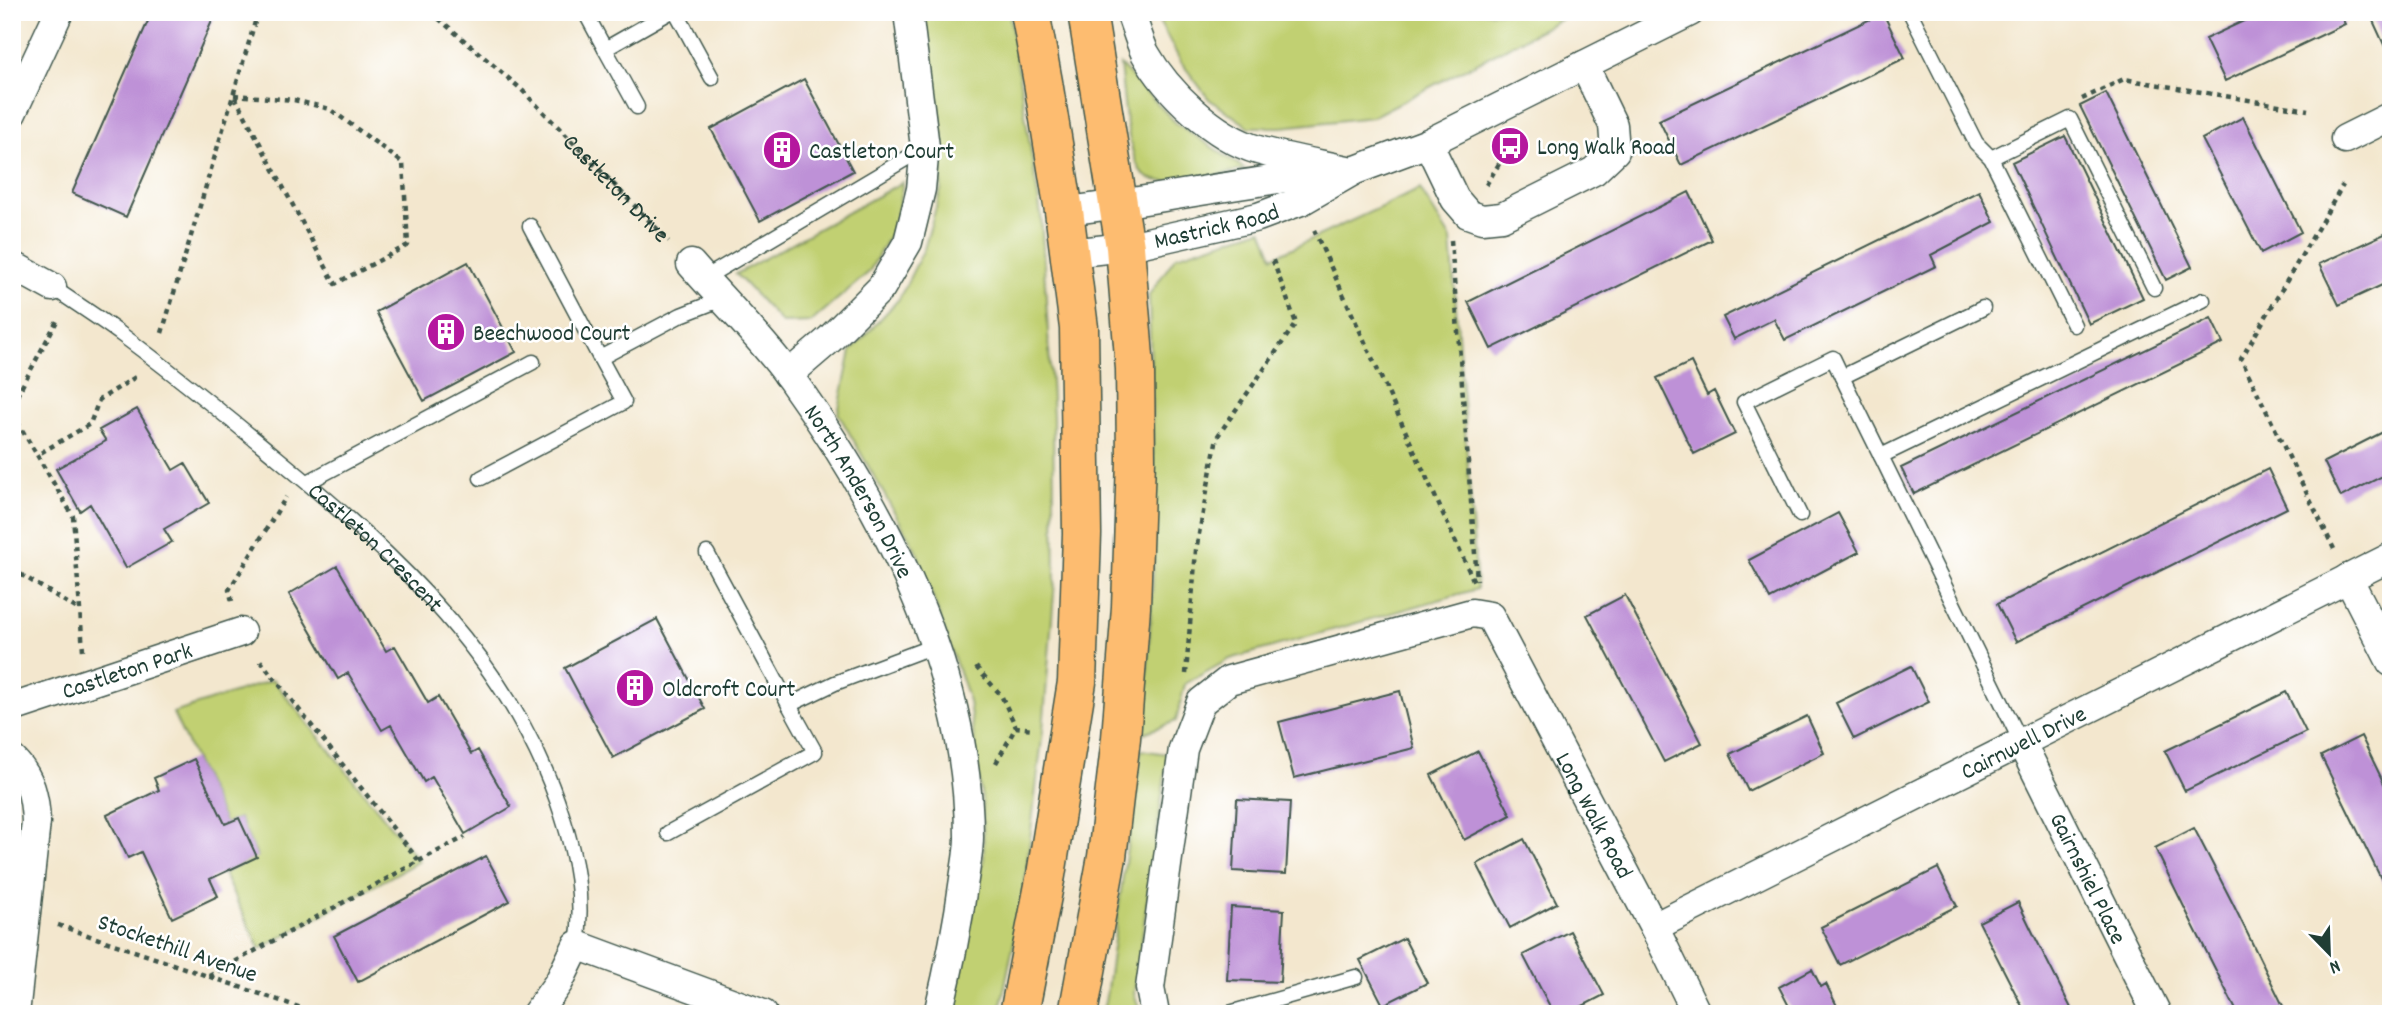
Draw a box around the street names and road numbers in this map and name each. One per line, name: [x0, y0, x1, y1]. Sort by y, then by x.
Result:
street label: Castleton Drive: [554, 127, 676, 252]
street label: Mastrick Road: [1151, 197, 1285, 260]
street label: North Anderson Drive: [794, 399, 920, 585]
street label: Castleton Crescent: [299, 476, 450, 622]
street label: Castleton Park: [58, 635, 197, 710]
street label: Cairnwell Drive: [1956, 699, 2093, 790]
street label: Long Walk Road: [1545, 747, 1640, 886]
street label: Gairnshiel Place: [2039, 808, 2134, 951]
street label: Stockethill Avenue: [93, 907, 262, 993]

